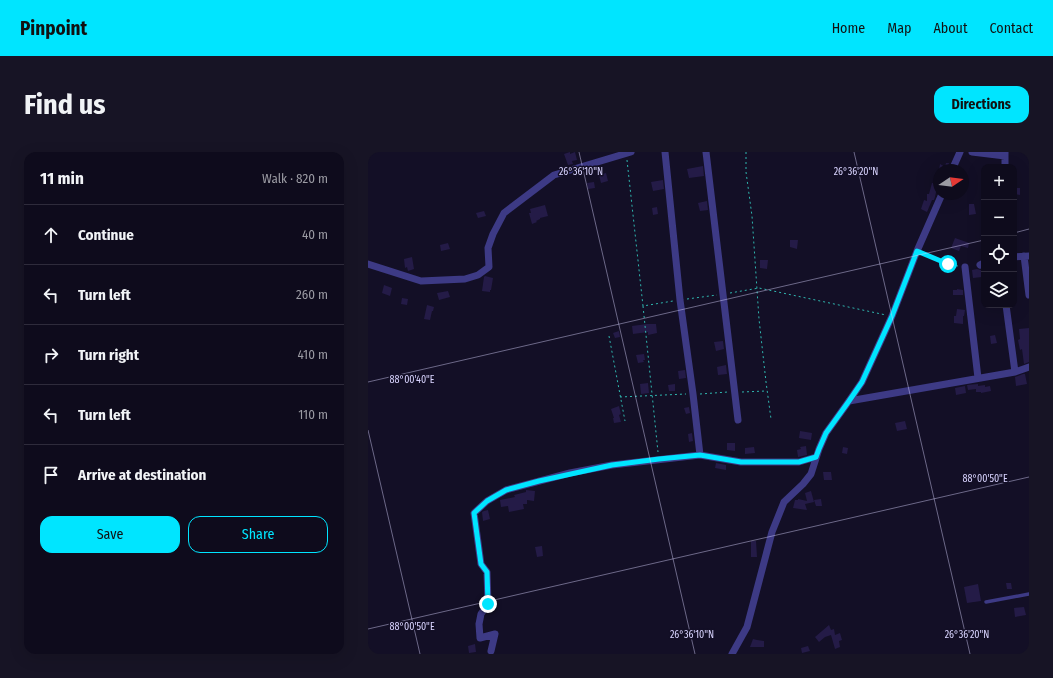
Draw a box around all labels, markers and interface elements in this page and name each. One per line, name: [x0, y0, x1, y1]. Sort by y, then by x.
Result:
text: Pinpoint: [20, 17, 87, 40]
text: Home: [832, 20, 865, 37]
text: Map: [887, 20, 911, 37]
text: About: [933, 20, 968, 37]
text: Contact: [990, 20, 1033, 37]
button: Directions: [934, 86, 1029, 123]
text: Find us: [24, 88, 106, 121]
north arrow: [933, 164, 969, 200]
map controls: [981, 164, 1017, 308]
button: +: [981, 164, 1017, 200]
text: 26°36'10"N: [559, 166, 603, 178]
text: 26°36'20"N: [834, 166, 878, 178]
text: 11 min: [40, 168, 84, 189]
text: Walk · 820 m: [262, 171, 328, 186]
button: −: [981, 200, 1017, 236]
icon: ahead: [40, 224, 62, 246]
text: Continue: [78, 226, 134, 244]
text: 40 m: [302, 227, 328, 242]
button: locate: [981, 236, 1017, 272]
route start: [939, 255, 957, 273]
button: layers: [981, 272, 1017, 308]
icon: left: [40, 284, 62, 306]
text: Turn left: [78, 286, 131, 304]
text: 260 m: [296, 287, 328, 302]
icon: right: [40, 344, 62, 366]
text: Turn right: [78, 346, 139, 364]
text: 410 m: [298, 347, 328, 362]
text: 88°00'40"E: [389, 374, 435, 386]
icon: left: [40, 404, 62, 426]
text: Turn left: [78, 406, 131, 424]
text: 110 m: [298, 407, 328, 422]
icon: arrive: [40, 464, 62, 486]
text: Arrive at destination: [78, 466, 206, 484]
text: 88°00'50"E: [962, 473, 1008, 485]
button: Save: [40, 516, 180, 553]
button: Share: [188, 516, 328, 553]
route end: [479, 595, 497, 613]
text: 88°00'50"E: [389, 621, 435, 633]
text: 26°36'10"N: [670, 629, 714, 641]
text: 26°36'20"N: [945, 629, 989, 641]

